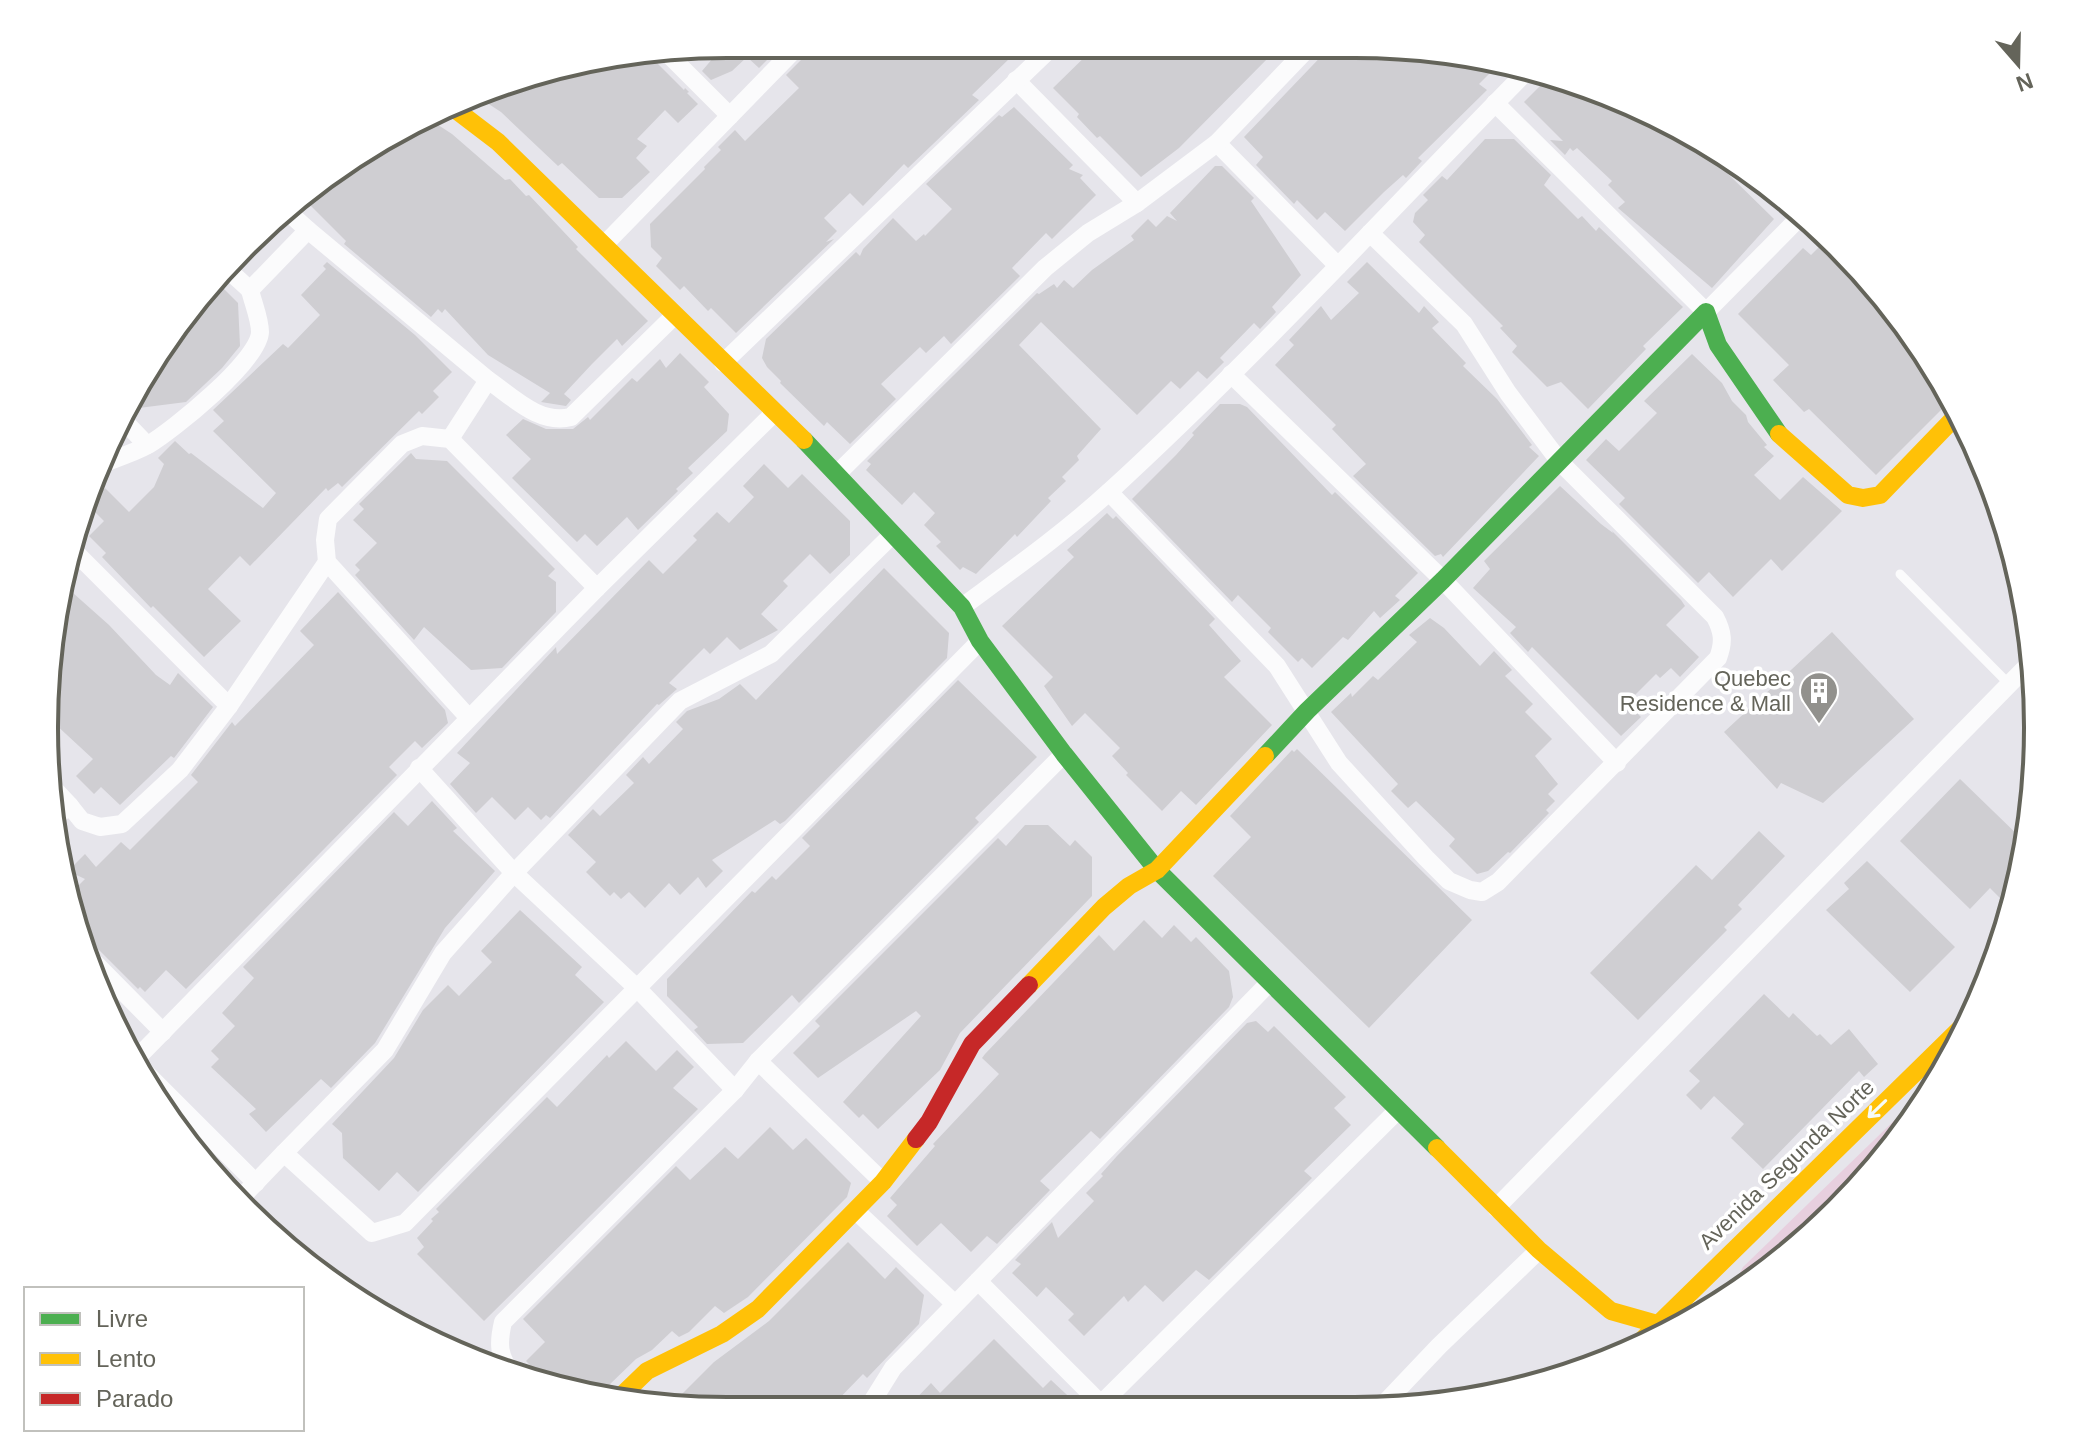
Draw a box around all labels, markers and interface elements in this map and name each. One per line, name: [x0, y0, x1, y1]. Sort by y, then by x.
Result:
north arrow: [1978, 24, 2058, 104]
text: N: [2013, 68, 2036, 97]
place label: Quebec Residence & Mall: [1620, 666, 1791, 716]
building icon: Quebec Residence & Mall: [1798, 670, 1840, 725]
street label: Avenida Segunda Norte: [1694, 1074, 1879, 1254]
one-way arrow: [1867, 1100, 1887, 1119]
legend: [24, 1287, 304, 1431]
text: Livre: [96, 1305, 148, 1332]
text: Lento: [96, 1345, 156, 1372]
text: Parado: [96, 1385, 173, 1412]

